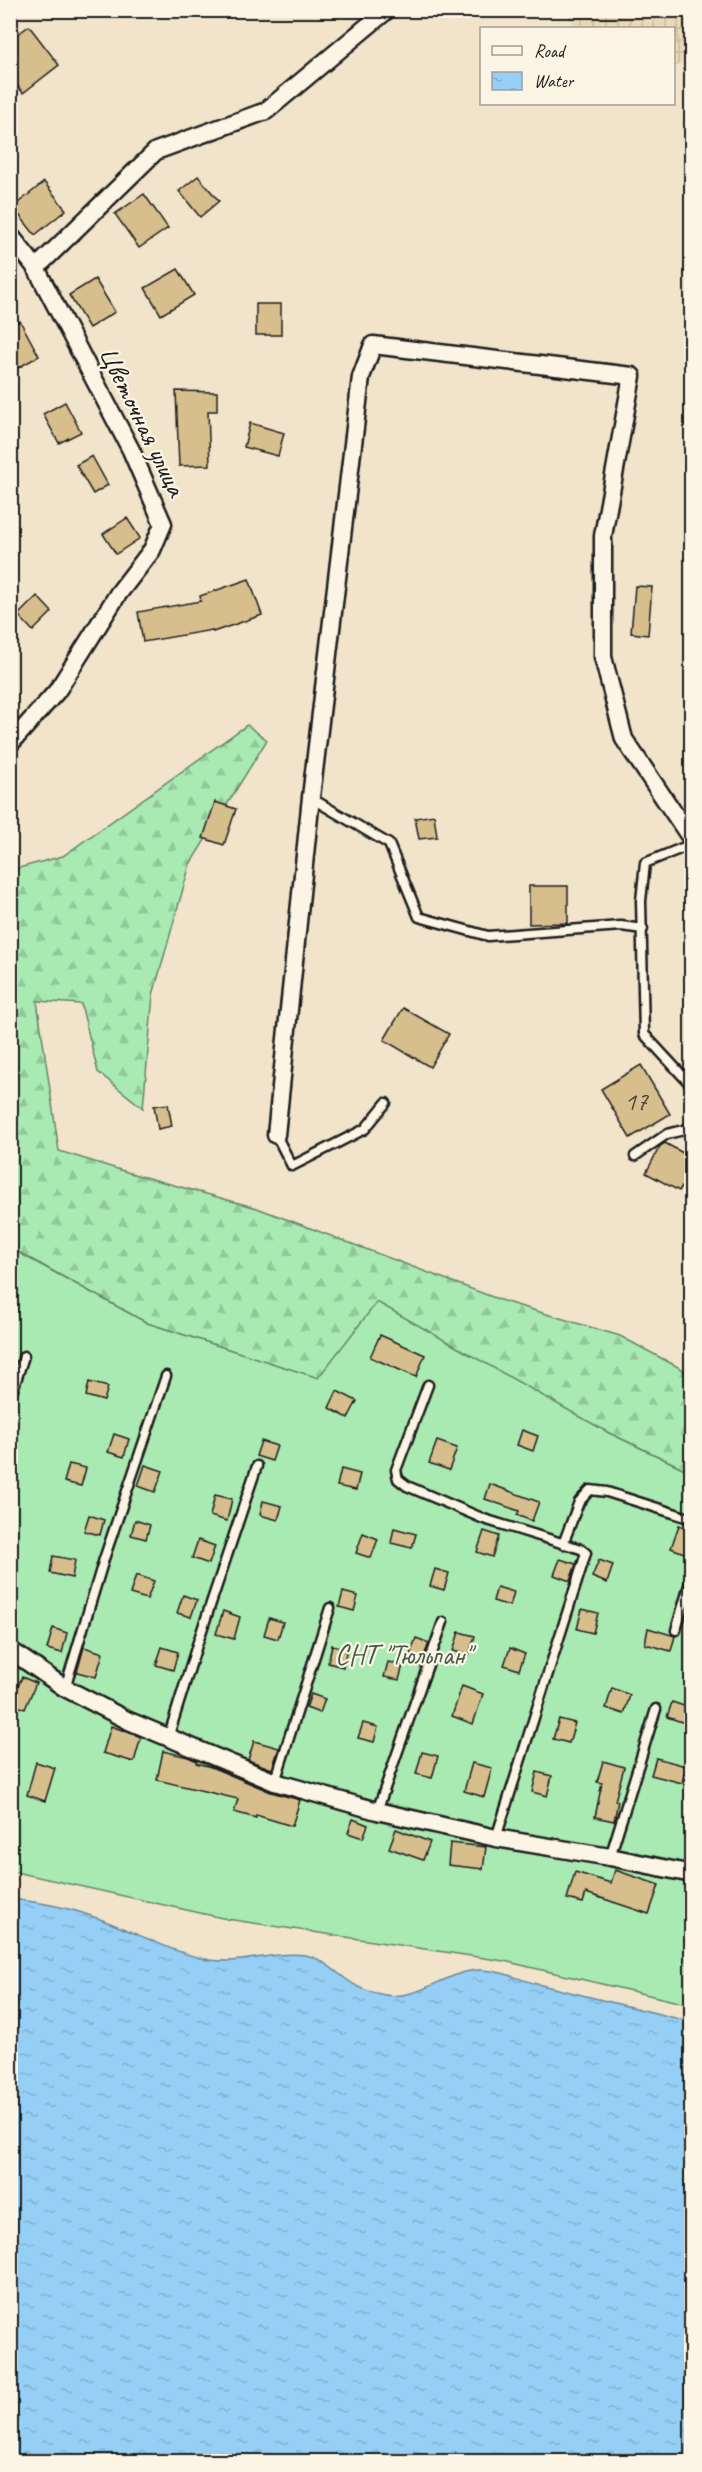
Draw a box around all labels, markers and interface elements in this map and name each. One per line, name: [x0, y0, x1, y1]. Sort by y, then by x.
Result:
legend: [480, 27, 675, 105]
text: Road: [534, 40, 567, 62]
text: Water: [534, 70, 575, 92]
street label: Цветочная улица: [92, 340, 195, 503]
house number: 17: [624, 1085, 649, 1118]
park label: СНТ "Тюльпан": [335, 1637, 476, 1672]

